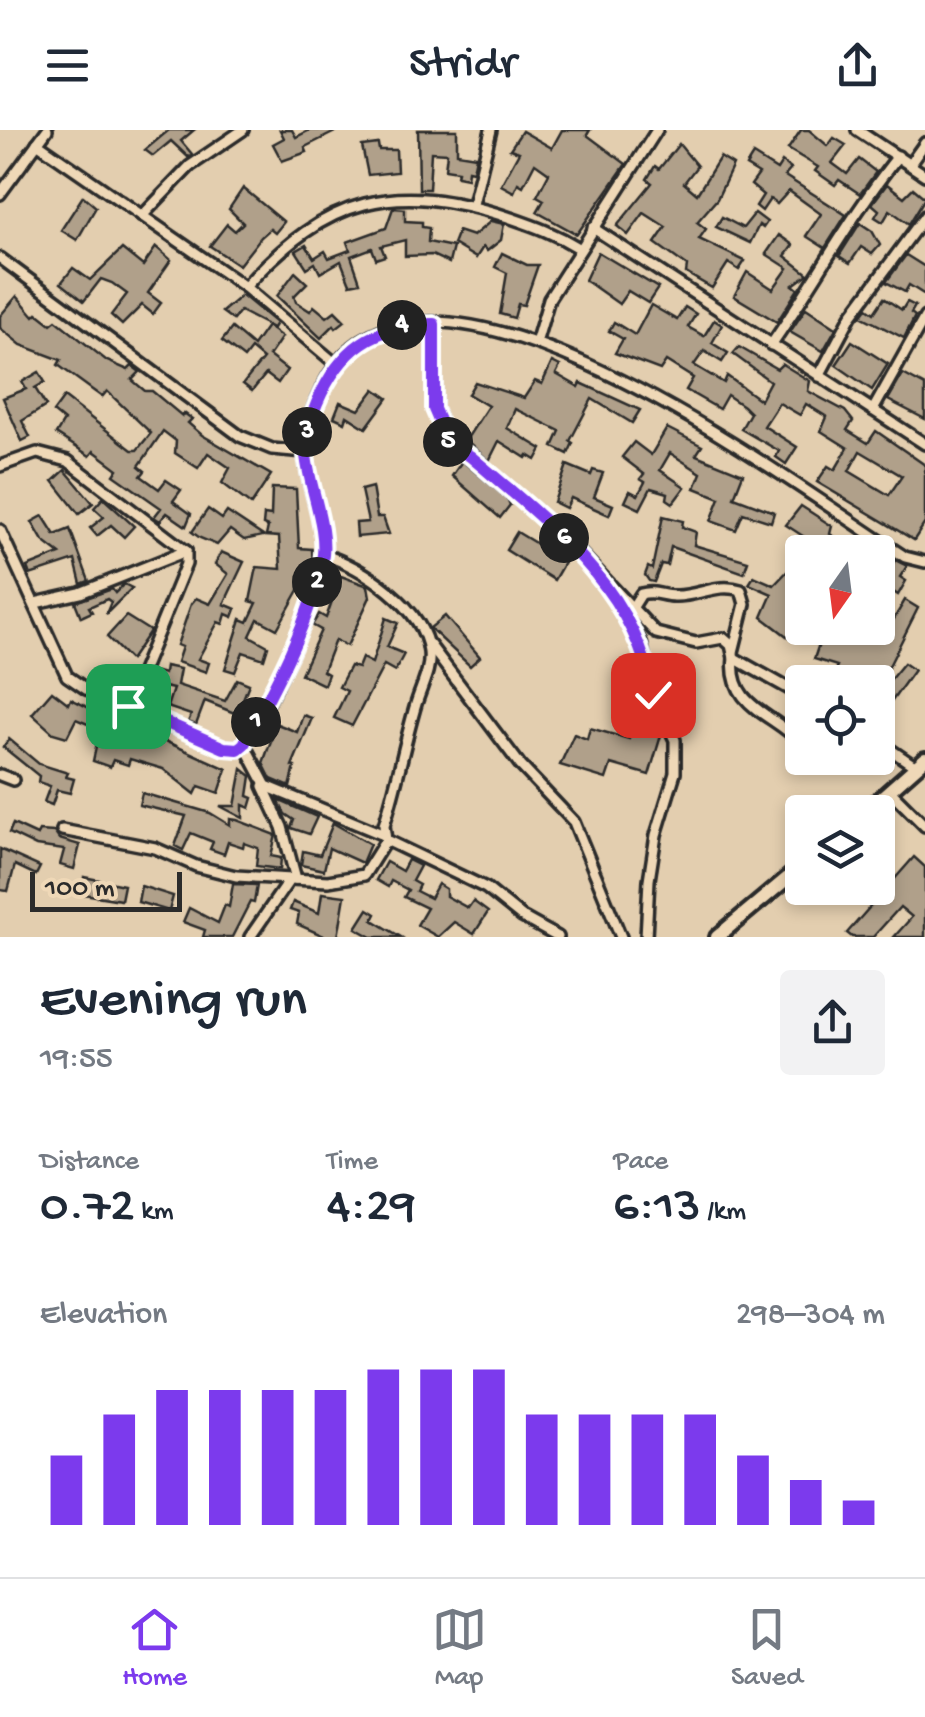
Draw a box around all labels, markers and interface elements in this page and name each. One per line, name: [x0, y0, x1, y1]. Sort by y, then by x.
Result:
icon: menu: [40, 38, 95, 93]
icon: share: [830, 38, 885, 93]
text: Stridr: [409, 39, 516, 92]
pin: 4: [377, 300, 427, 350]
text: 4: [395, 308, 409, 341]
pin: 3: [282, 407, 332, 457]
text: 3: [300, 415, 314, 448]
pin: 5: [423, 417, 473, 467]
text: 5: [441, 425, 455, 458]
pin: 6: [539, 513, 589, 563]
text: 6: [557, 521, 571, 554]
north arrow: [785, 535, 895, 645]
map controls: [785, 535, 895, 905]
pin: 2: [292, 557, 342, 607]
text: 2: [310, 565, 324, 598]
pin: [611, 653, 696, 738]
pin: [86, 664, 171, 749]
button: locate: [785, 665, 895, 775]
icon: check: [626, 668, 681, 723]
icon: arrive: [101, 679, 156, 734]
pin: 1: [231, 697, 281, 747]
text: 1: [250, 705, 262, 738]
button: layers: [785, 795, 895, 905]
scale bar: [30, 867, 182, 911]
text: 100 m: [45, 873, 115, 906]
button: share: [780, 970, 885, 1075]
text: Evening run: [40, 971, 307, 1035]
text: 19:55: [40, 1041, 113, 1079]
text: Distance: [40, 1146, 139, 1179]
text: Time: [327, 1146, 378, 1179]
text: Pace: [613, 1146, 668, 1179]
text: 0.72: [40, 1179, 135, 1238]
text: 4:29: [327, 1179, 416, 1238]
text: 6:13: [613, 1179, 701, 1238]
text: km: [135, 1196, 174, 1229]
text: /km: [701, 1196, 746, 1229]
text: Elevation: [40, 1297, 167, 1335]
text: 298–304 m: [736, 1297, 885, 1335]
tab: Home: [122, 1602, 187, 1695]
tab: Map: [432, 1602, 487, 1695]
tab: Saved: [731, 1602, 803, 1695]

